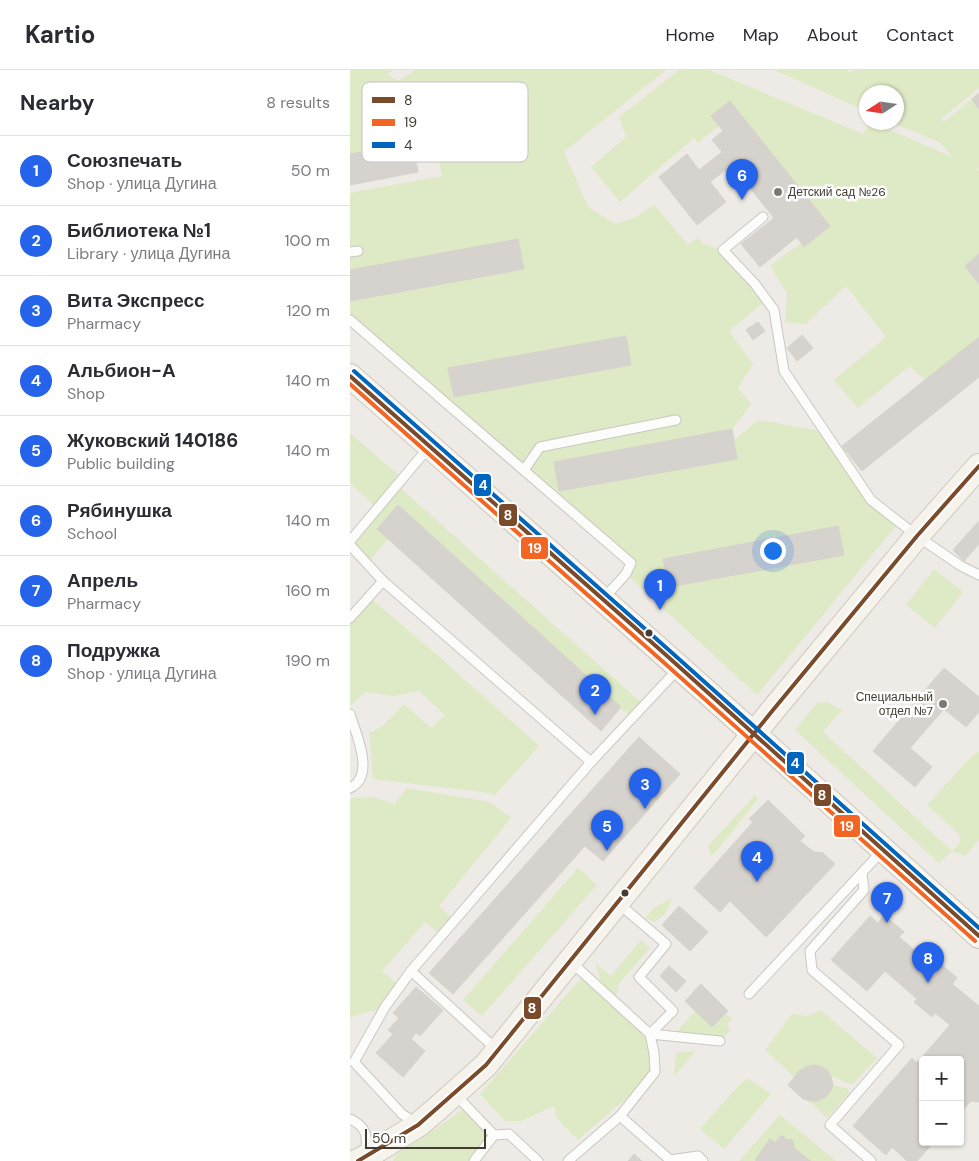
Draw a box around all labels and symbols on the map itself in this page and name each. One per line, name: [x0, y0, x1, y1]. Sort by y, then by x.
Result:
legend: [362, 82, 528, 162]
north arrow: [859, 85, 904, 130]
text: 8: [404, 91, 413, 109]
text: 19: [404, 113, 417, 131]
text: 4: [404, 136, 413, 154]
pin: 6: [726, 159, 758, 200]
place label: Детский сад №26: [788, 184, 886, 200]
marker: Детский сад №26: [772, 186, 784, 198]
line badge: 4: [473, 473, 492, 497]
text: 4: [478, 476, 488, 494]
line badge: 8: [498, 503, 518, 527]
text: 8: [504, 506, 513, 524]
line badge: 19: [520, 536, 549, 560]
your location: [760, 538, 786, 564]
text: 19: [528, 539, 542, 557]
pin: 1: [644, 569, 676, 610]
unlabelled marker: [644, 628, 654, 638]
pin: 2: [579, 674, 611, 715]
place label: Специальный отдел №7: [856, 689, 933, 719]
marker: Специальный отдел №7: [937, 698, 949, 710]
line badge: 4: [786, 751, 805, 775]
text: 4: [790, 754, 800, 772]
pin: 3: [629, 768, 661, 809]
line badge: 8: [813, 783, 832, 807]
text: 8: [818, 786, 827, 804]
pin: 5: [591, 810, 623, 851]
line badge: 19: [833, 814, 861, 838]
text: 19: [840, 817, 854, 835]
pin: 4: [741, 841, 773, 882]
pin: 7: [871, 882, 903, 923]
unlabelled marker: [620, 888, 630, 898]
pin: 8: [912, 942, 944, 983]
line badge: 8: [523, 996, 542, 1020]
text: 8: [528, 999, 537, 1017]
scale bar: [365, 1126, 486, 1149]

